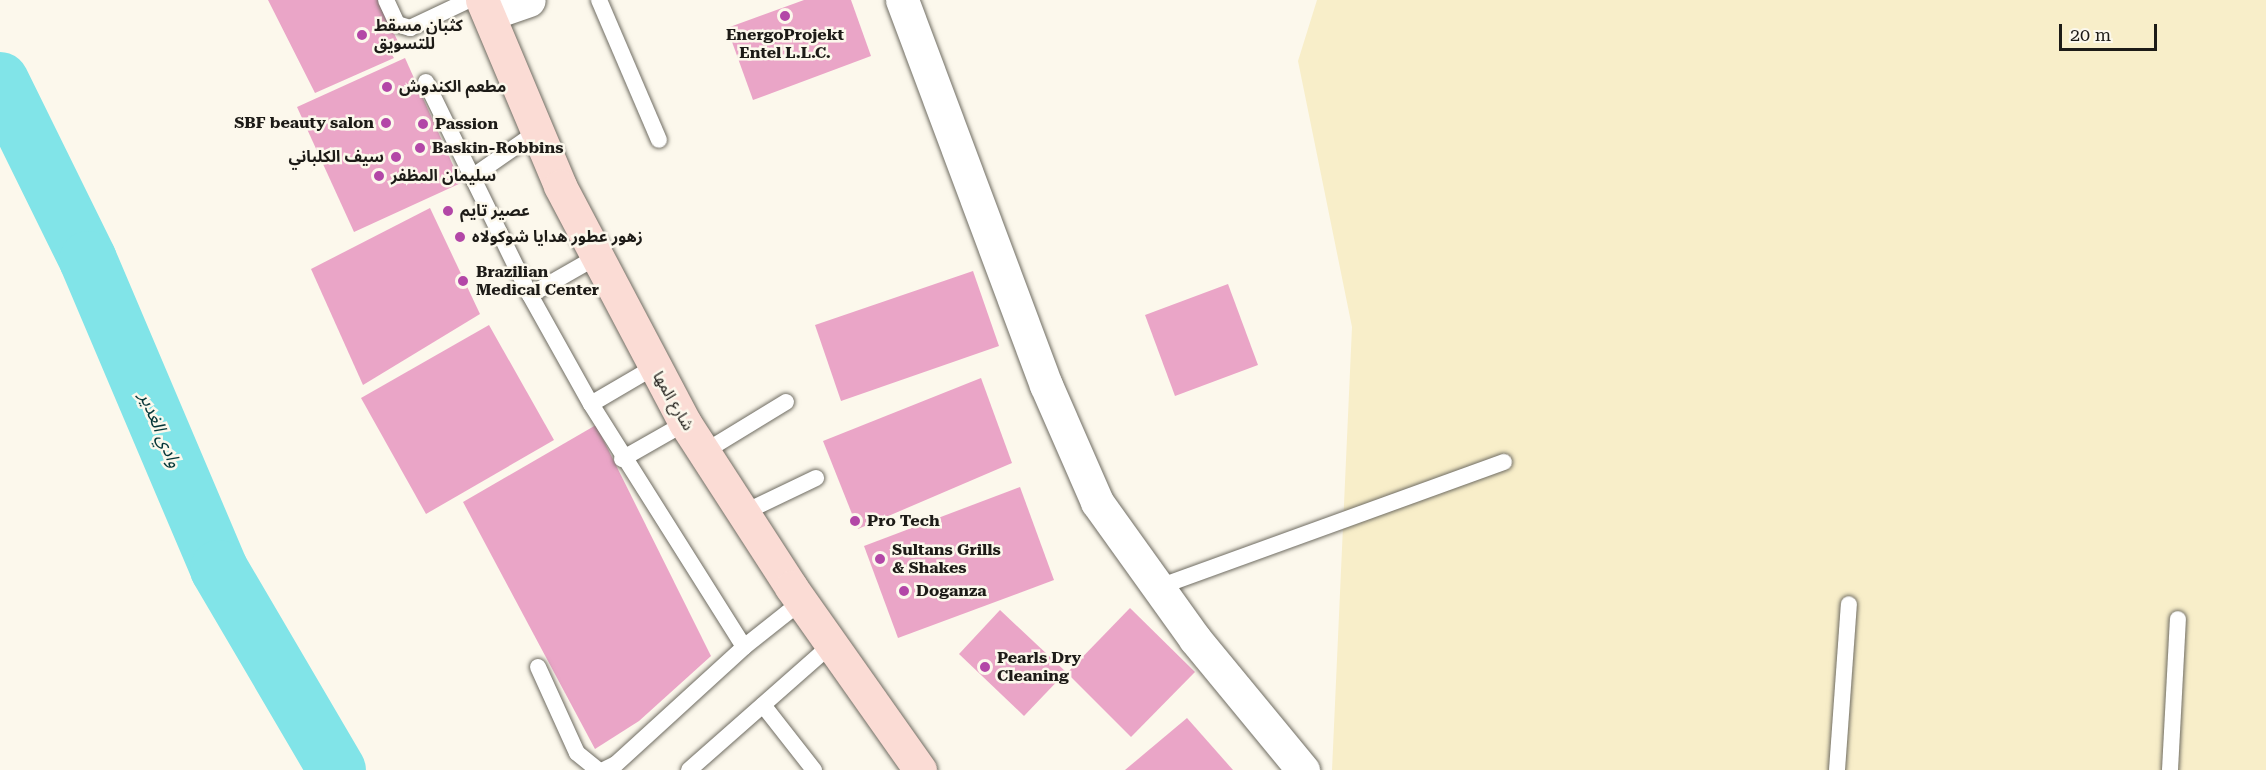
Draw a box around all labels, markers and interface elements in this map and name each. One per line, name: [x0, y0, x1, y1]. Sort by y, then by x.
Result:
marker: EnergoProjekt Entel L.L.C.: [778, 9, 792, 23]
scale bar: [2062, 12, 2160, 50]
place label: كثبان مسقط للتسويق: [374, 16, 463, 54]
text: 20 m: [2070, 24, 2111, 45]
place label: EnergoProjekt Entel L.L.C.: [726, 25, 844, 63]
marker: كثبان مسقط للتسويق: [355, 28, 369, 42]
place label: مطعم الكندوش: [399, 77, 506, 97]
marker: مطعم الكندوش: [380, 80, 394, 94]
place label: SBF beauty salon: [234, 113, 374, 133]
place label: Passion: [435, 114, 498, 134]
marker: SBF beauty salon: [379, 116, 393, 130]
marker: Passion: [416, 117, 430, 131]
place label: Baskin-Robbins: [432, 138, 563, 158]
marker: Baskin-Robbins: [413, 141, 427, 155]
place label: سيف الكلباني: [289, 147, 384, 167]
marker: سيف الكلباني: [389, 150, 403, 164]
place label: سليمان المظفر: [391, 166, 496, 186]
marker: سليمان المظفر: [372, 169, 386, 183]
place label: عصير تايم: [460, 201, 530, 221]
marker: عصير تايم: [441, 204, 455, 218]
place label: زهور عطور هدايا شوكولاه: [472, 227, 643, 247]
marker: زهور عطور هدايا شوكولاه: [453, 230, 467, 244]
place label: Brazilian Medical Center: [476, 262, 599, 300]
marker: Brazilian Medical Center: [454, 272, 472, 290]
street label: شارع المها: [648, 368, 698, 434]
water label: وادي الغدير: [135, 389, 185, 471]
place label: Pro Tech: [867, 511, 940, 531]
marker: Pro Tech: [848, 514, 862, 528]
place label: Sultans Grills & Shakes: [892, 540, 1001, 578]
marker: Sultans Grills & Shakes: [873, 552, 887, 566]
place label: Doganza: [916, 581, 987, 601]
marker: Doganza: [897, 584, 911, 598]
place label: Pearls Dry Cleaning: [997, 648, 1081, 686]
marker: Pearls Dry Cleaning: [978, 660, 992, 674]

